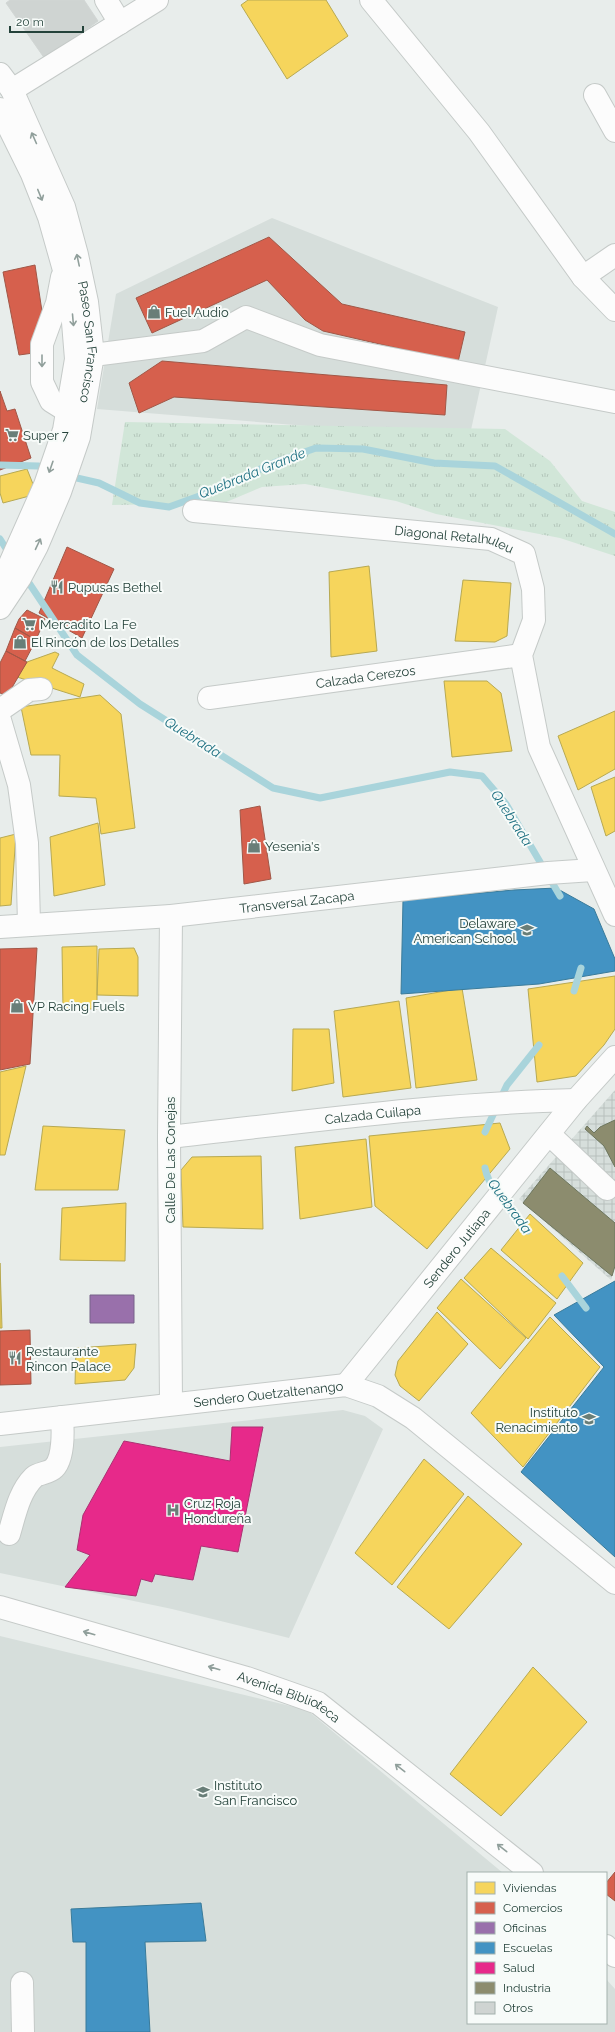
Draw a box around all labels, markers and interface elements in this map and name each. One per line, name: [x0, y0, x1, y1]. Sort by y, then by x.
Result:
scale bar: [10, 8, 83, 34]
text: 20 m: [16, 15, 44, 29]
one-way arrow: [30, 133, 37, 145]
one-way arrow: [37, 188, 44, 200]
one-way arrow: [74, 254, 82, 267]
street label: Paseo San Francisco: [75, 279, 100, 404]
shop icon: Fuel Audio: [146, 304, 162, 320]
place label: Fuel Audio: [165, 305, 229, 320]
one-way arrow: [70, 313, 77, 326]
one-way arrow: [38, 354, 46, 367]
supermarket icon: Super 7: [4, 427, 20, 443]
place label: Super 7: [23, 428, 69, 443]
water label: Quebrada Grande: [196, 444, 308, 502]
one-way arrow: [47, 461, 54, 474]
street label: Diagonal Retalhuleu: [394, 523, 516, 556]
one-way arrow: [35, 538, 42, 550]
restaurant icon: Pupusas Bethel: [49, 579, 65, 595]
place label: Pupusas Bethel: [68, 580, 162, 595]
supermarket icon: Mercadito La Fe: [21, 616, 37, 632]
place label: Mercadito La Fe: [40, 617, 137, 632]
shop icon: El Rincón de los Detalles: [12, 634, 28, 650]
place label: El Rincón de los Detalles: [31, 635, 179, 650]
street label: Calzada Cerezos: [315, 663, 416, 691]
water label: Quebrada: [162, 713, 224, 761]
water label: Quebrada: [488, 787, 536, 849]
shop icon: Yesenia's: [246, 838, 262, 854]
place label: Yesenia's: [265, 839, 320, 854]
street label: Transversal Zacapa: [239, 888, 355, 916]
place label: Delaware American School: [414, 916, 516, 946]
school or university icon: Delaware American School: [519, 922, 535, 938]
shop icon: VP Racing Fuels: [9, 998, 25, 1014]
place label: VP Racing Fuels: [28, 999, 125, 1014]
street label: Calle De Las Conejas: [163, 1097, 178, 1223]
street label: Calzada Cuilapa: [324, 1102, 422, 1127]
water label: Quebrada: [485, 1176, 535, 1236]
street label: Sendero Jutiapa: [421, 1206, 493, 1291]
place label: Restaurante Rincon Palace: [26, 1344, 111, 1374]
restaurant icon: Restaurante Rincon Palace: [7, 1350, 23, 1366]
street label: Sendero Quetzaltenango: [193, 1378, 344, 1410]
place label: Instituto Renacimiento: [496, 1405, 578, 1435]
school or university icon: Instituto Renacimiento: [581, 1411, 597, 1427]
place label: Cruz Roja Hondureña: [184, 1496, 251, 1526]
hospital icon: Cruz Roja Hondureña: [165, 1502, 181, 1518]
one-way arrow: [83, 1628, 96, 1636]
one-way arrow: [208, 1664, 221, 1671]
street label: Avenida Biblioteca: [235, 1669, 343, 1726]
one-way arrow: [394, 1763, 405, 1772]
place label: Instituto San Francisco: [214, 1778, 298, 1808]
school or university icon: Instituto San Francisco: [195, 1784, 211, 1800]
one-way arrow: [496, 1844, 507, 1853]
legend: [467, 1872, 607, 2024]
text: Viviendas: [503, 1881, 557, 1895]
text: Comercios: [503, 1901, 563, 1915]
text: Oficinas: [503, 1921, 547, 1935]
text: Escuelas: [503, 1941, 553, 1955]
text: Salud: [503, 1961, 535, 1975]
text: Industria: [503, 1981, 551, 1995]
text: Otros: [503, 2001, 533, 2015]

